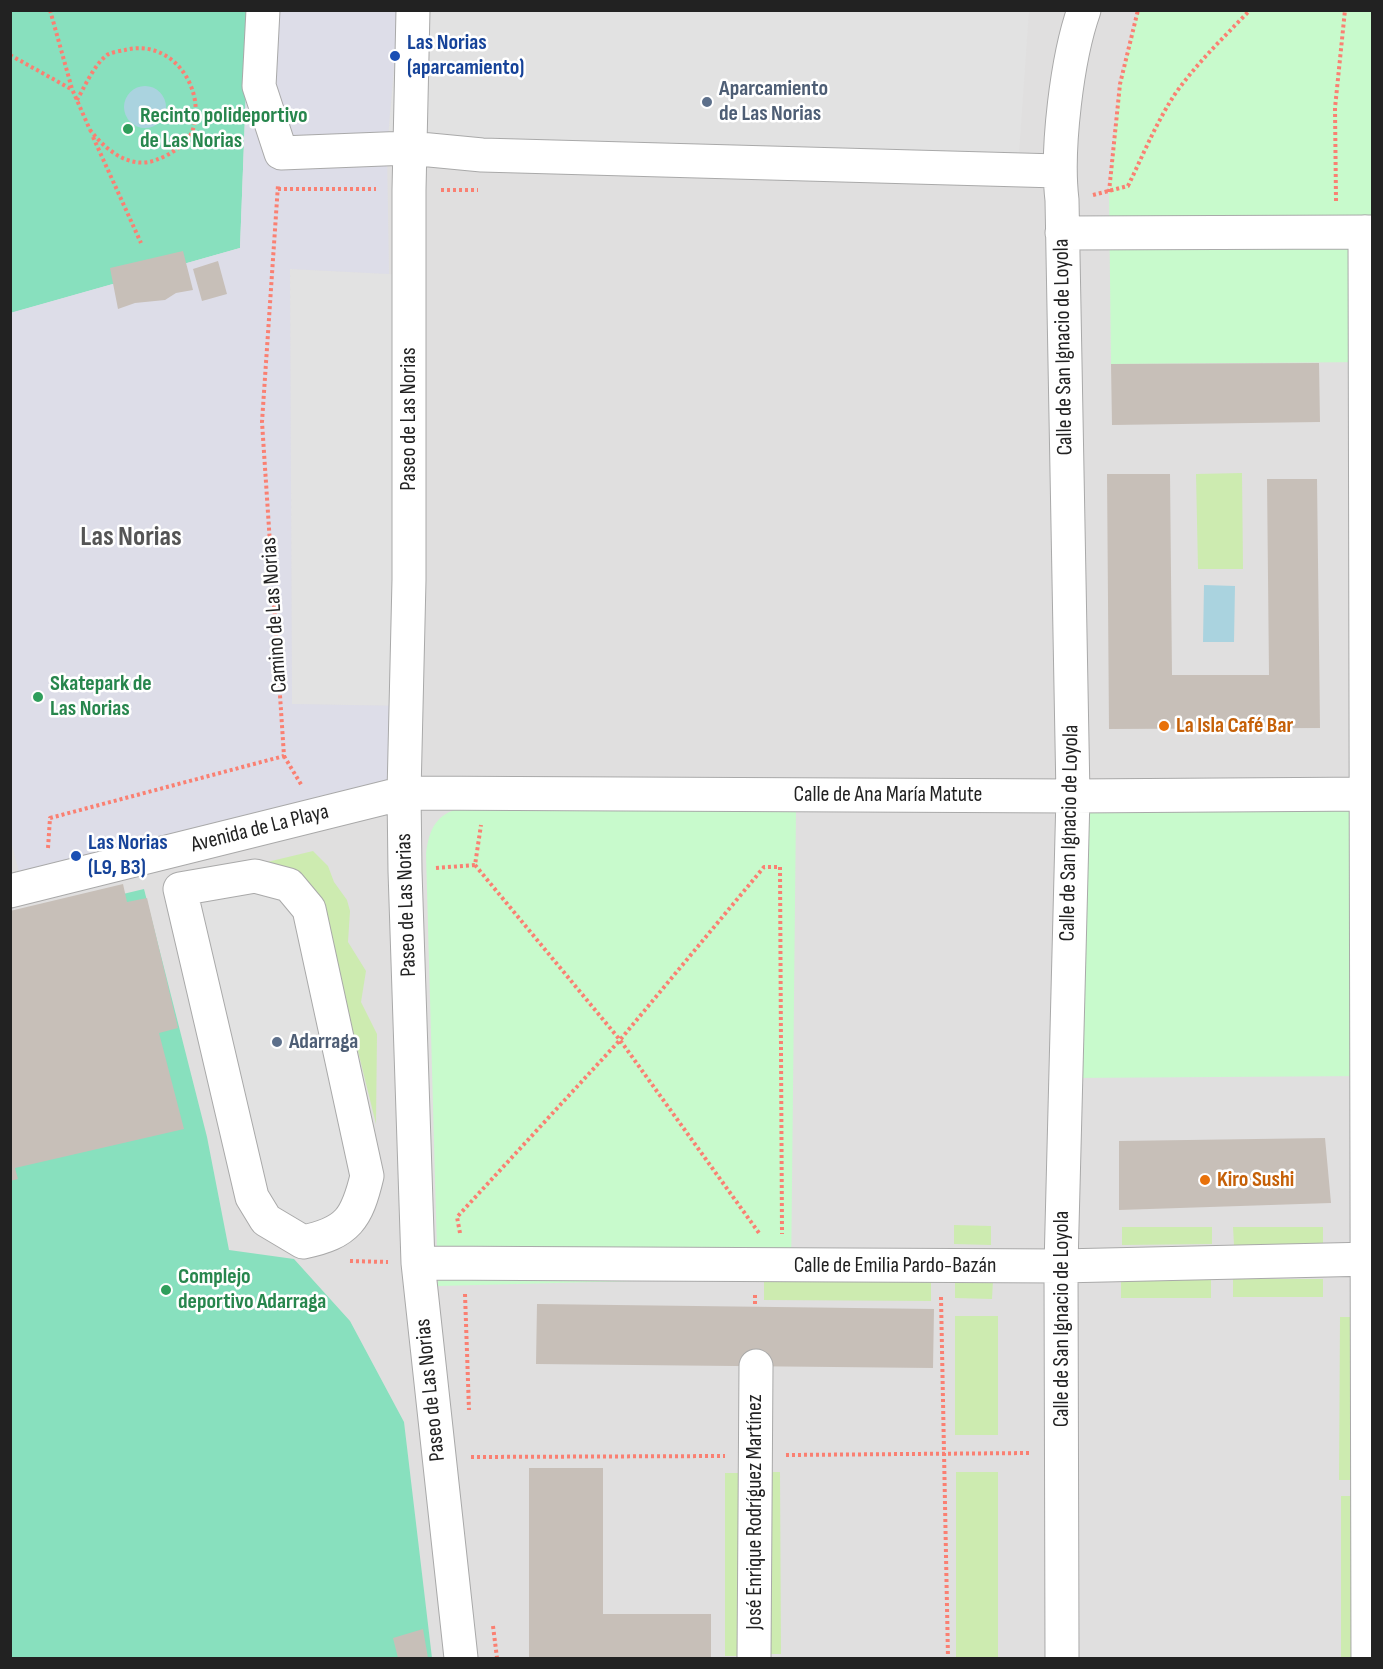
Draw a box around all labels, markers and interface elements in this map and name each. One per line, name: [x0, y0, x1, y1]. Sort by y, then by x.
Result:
place label: Las Norias (aparcamiento): [407, 30, 524, 82]
marker: Las Norias (aparcamiento): [388, 49, 402, 63]
place label: Aparcamiento de Las Norias: [719, 76, 828, 128]
marker: Aparcamiento de Las Norias: [700, 95, 714, 109]
place label: Recinto polideportivo de Las Norias: [140, 103, 308, 154]
marker: Recinto polideportivo de Las Norias: [121, 122, 135, 136]
street label: Calle de San Ignacio de Loyola: [1049, 238, 1079, 456]
street label: Paseo de Las Norias: [396, 347, 422, 491]
district label: Las Norias: [80, 521, 182, 555]
street label: Camino de Las Norias: [256, 536, 294, 694]
place label: Skatepark de Las Norias: [50, 671, 152, 722]
marker: Skatepark de Las Norias: [31, 690, 45, 704]
place label: La Isla Café Bar: [1176, 713, 1293, 739]
marker: La Isla Café Bar: [1157, 719, 1171, 733]
street label: Calle de San Ignacio de Loyola: [1055, 724, 1085, 942]
street label: Calle de Ana María Matute: [794, 782, 982, 808]
street label: Avenida de La Playa: [188, 799, 332, 859]
place label: Las Norias (L9, B3): [88, 830, 168, 882]
street label: Paseo de Las Norias: [391, 833, 423, 977]
marker: Las Norias (L9, B3): [69, 849, 83, 863]
place label: Adarraga: [289, 1029, 358, 1055]
marker: Adarraga: [270, 1035, 284, 1049]
place label: Kiro Sushi: [1217, 1167, 1294, 1193]
marker: Kiro Sushi: [1198, 1173, 1212, 1187]
street label: Calle de San Ignacio de Loyola: [1049, 1211, 1075, 1427]
street label: Calle de Emilia Pardo-Bazán: [794, 1253, 996, 1279]
place label: Complejo deportivo Adarraga: [178, 1264, 326, 1316]
marker: Complejo deportivo Adarraga: [159, 1283, 173, 1297]
street label: Paseo de Las Norias: [410, 1317, 452, 1463]
street label: José Enrique Rodríguez Martínez: [742, 1394, 768, 1630]

